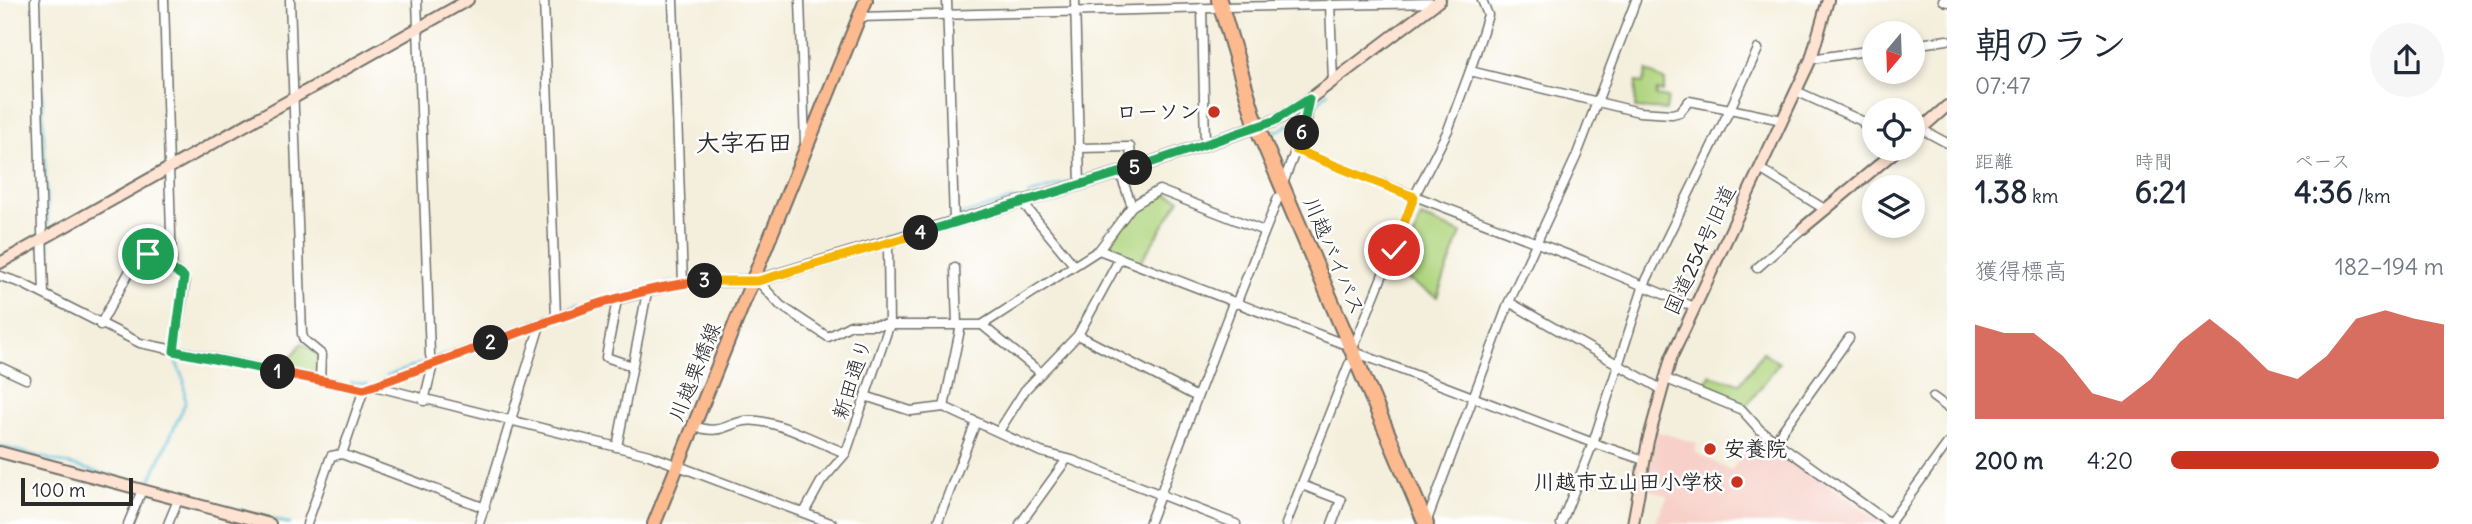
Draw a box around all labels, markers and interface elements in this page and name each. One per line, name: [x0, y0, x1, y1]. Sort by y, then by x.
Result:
north arrow: [1862, 21, 1925, 84]
map controls: [1862, 21, 1925, 238]
text: 朝のラン: [1975, 21, 2127, 68]
button: share: [2370, 23, 2444, 97]
text: 07:47: [1975, 71, 2031, 100]
place label: ローソン: [1116, 98, 1200, 125]
button: locate: [1862, 98, 1925, 161]
marker: ローソン: [1206, 104, 1222, 120]
pin: 6: [1284, 116, 1320, 150]
text: 6: [1296, 120, 1307, 144]
district label: 大字石田: [696, 127, 792, 157]
text: 距離: [1975, 149, 2013, 173]
text: 時間: [2135, 149, 2173, 173]
text: ペース: [2294, 149, 2350, 173]
pin: 5: [1118, 150, 1152, 186]
text: 5: [1129, 155, 1140, 179]
text: 1.38: [1975, 173, 2027, 211]
text: 6:21: [2135, 173, 2187, 211]
text: 4:36: [2294, 173, 2353, 211]
button: layers: [1862, 175, 1925, 238]
street label: 国道254号旧道: [1658, 180, 1742, 319]
text: km: [2027, 184, 2058, 208]
text: /km: [2353, 184, 2391, 208]
street label: 川越バイパス: [1297, 193, 1371, 319]
pin: 4: [904, 216, 939, 250]
text: 4: [915, 220, 926, 244]
pin: [1364, 220, 1424, 280]
pin: [118, 224, 178, 284]
icon: check: [1375, 231, 1413, 269]
icon: arrive: [129, 235, 167, 273]
text: 182–194 m: [2335, 252, 2444, 281]
text: 獲得標高: [1975, 256, 2067, 285]
pin: 3: [688, 264, 722, 298]
text: 3: [699, 268, 710, 292]
street label: 川越栗橋線: [662, 318, 727, 426]
pin: 2: [474, 326, 508, 360]
text: 2: [485, 330, 496, 354]
street label: 新田通り: [826, 335, 877, 423]
pin: 1: [260, 354, 296, 390]
text: 1: [274, 359, 281, 383]
place label: 安養院: [1724, 435, 1787, 462]
marker: 安養院: [1702, 441, 1718, 457]
text: 200 m: [1975, 446, 2044, 475]
text: 4:20: [2087, 446, 2133, 475]
place label: 川越市立山田小学校: [1534, 468, 1723, 495]
marker: 川越市立山田小学校: [1729, 474, 1745, 490]
scale bar: [21, 475, 133, 507]
text: 100 m: [32, 478, 86, 502]

